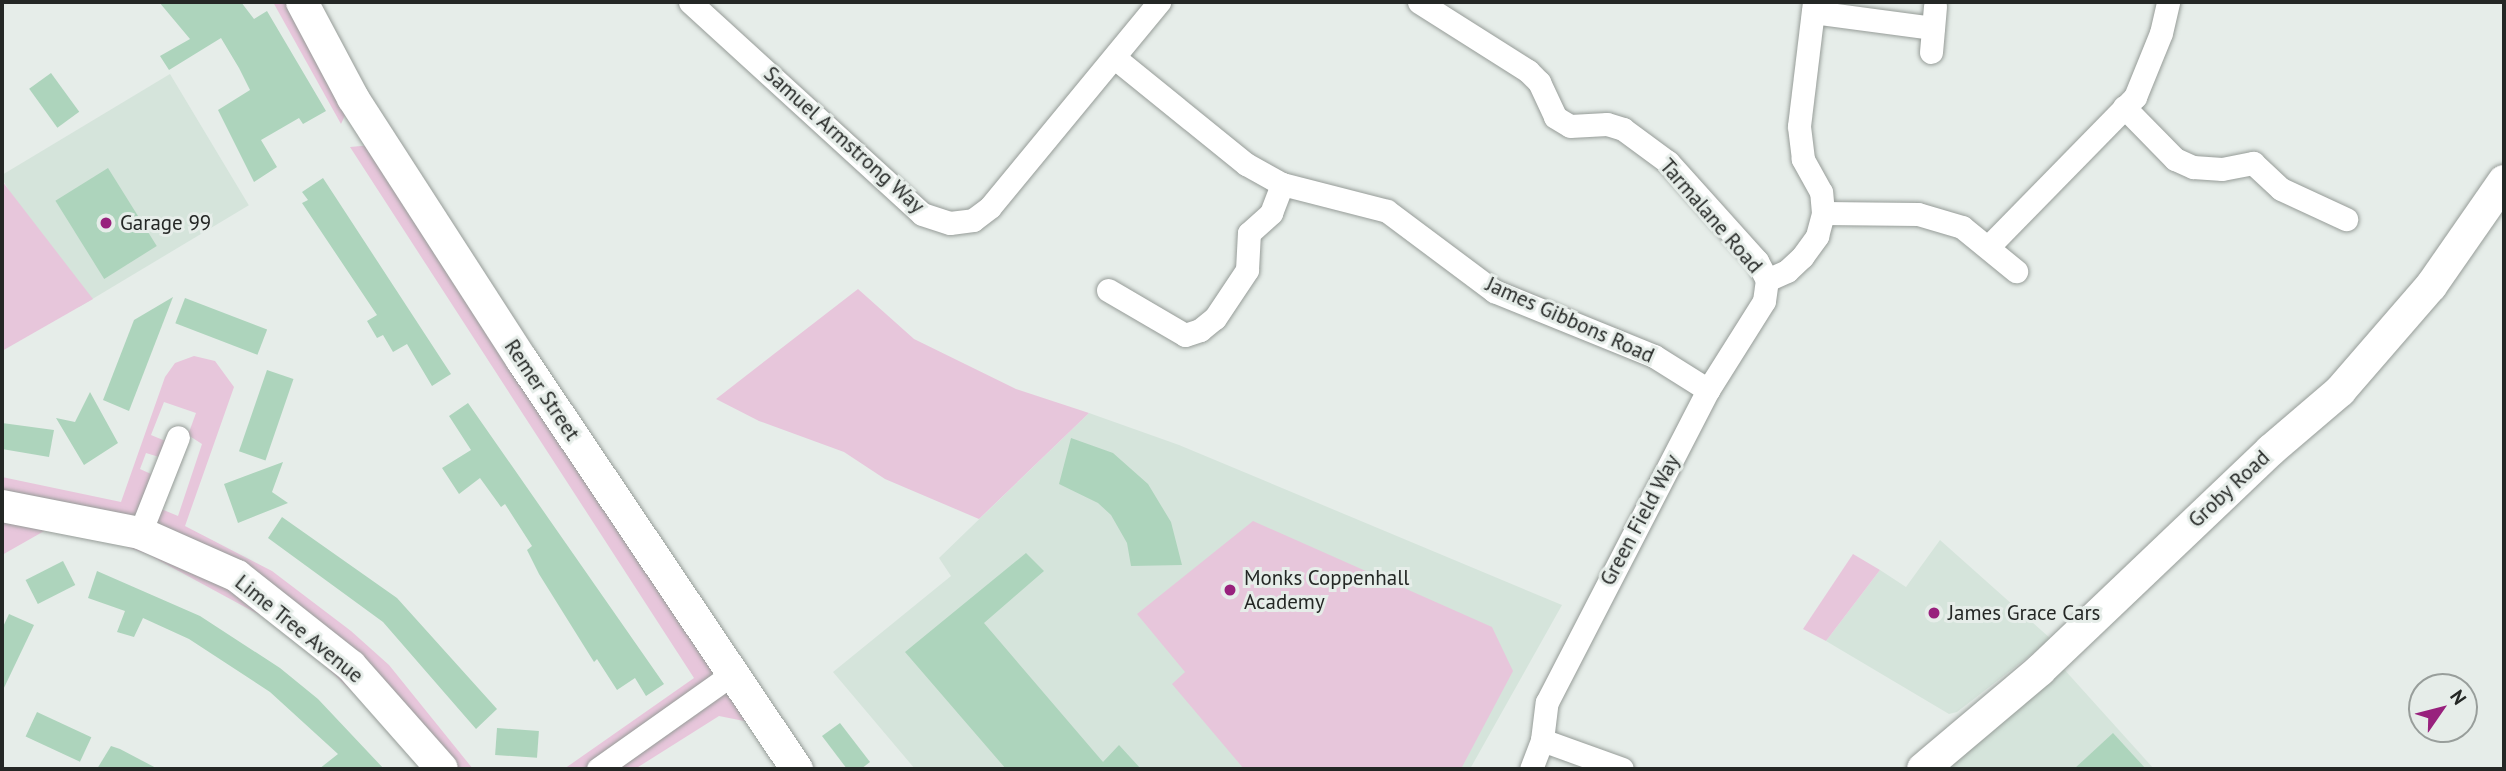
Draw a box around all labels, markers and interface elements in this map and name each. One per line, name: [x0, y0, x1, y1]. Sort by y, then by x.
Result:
street label: Samuel Armstrong Way: [758, 61, 930, 219]
street label: Tarmalane Road: [1655, 154, 1767, 278]
place label: Garage 99: [120, 210, 211, 236]
marker: Garage 99: [98, 215, 114, 231]
street label: James Gibbons Road: [1482, 272, 1658, 368]
street label: Remer Street: [499, 335, 585, 445]
street label: Groby Road: [2183, 445, 2275, 533]
street label: Green Field Way: [1595, 450, 1685, 590]
place label: Monks Coppenhall Academy: [1244, 565, 1409, 615]
street label: Lime Tree Avenue: [229, 569, 369, 689]
marker: Monks Coppenhall Academy: [1222, 582, 1238, 598]
place label: James Grace Cars: [1948, 600, 2100, 626]
marker: James Grace Cars: [1926, 605, 1942, 621]
north arrow: [2408, 673, 2478, 743]
text: N: [2445, 685, 2472, 709]

